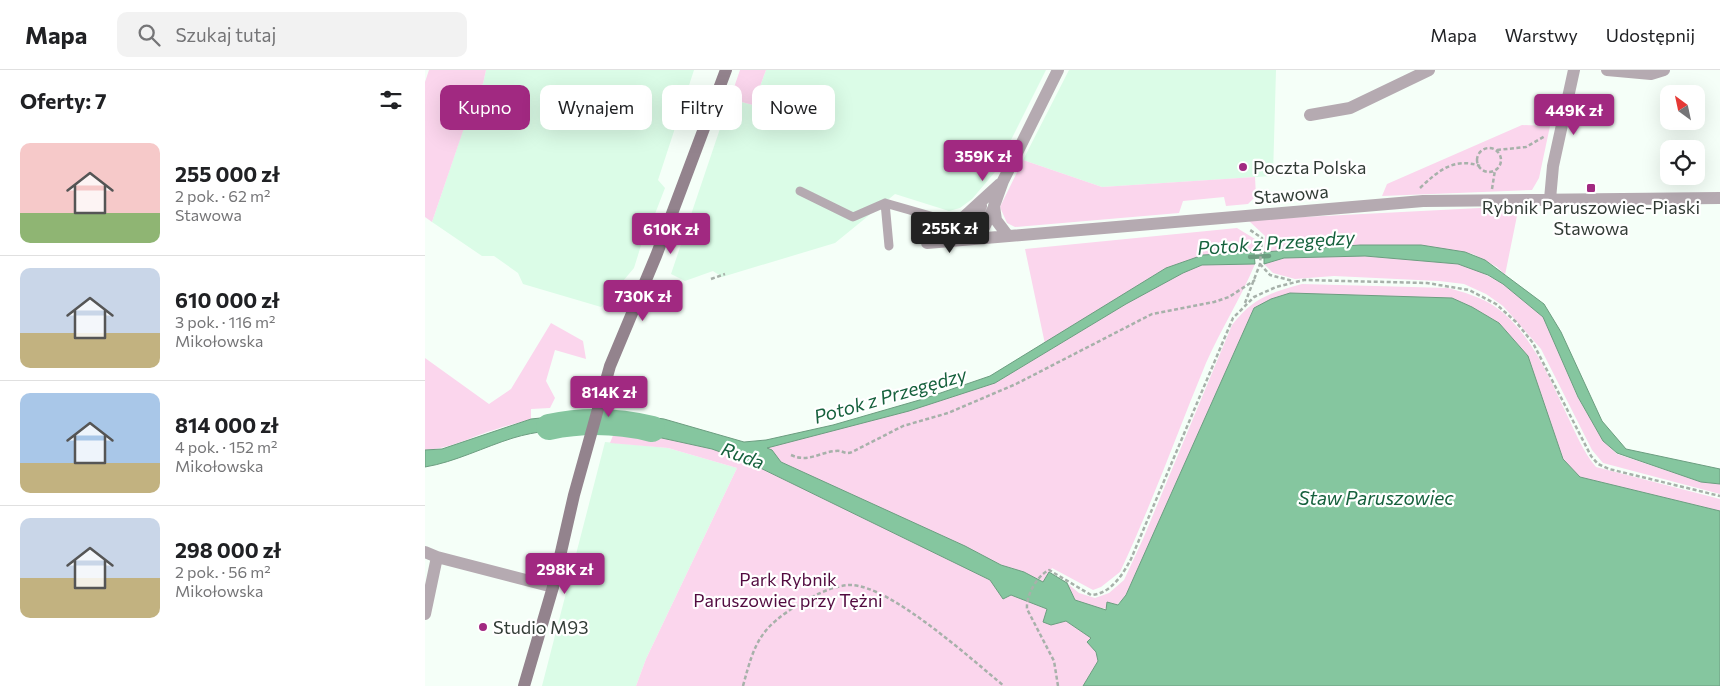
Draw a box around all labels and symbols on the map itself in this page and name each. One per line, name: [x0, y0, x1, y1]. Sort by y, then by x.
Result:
north arrow: [1660, 85, 1705, 130]
pin: 449K zł: [1528, 93, 1620, 136]
pin: 359K zł: [937, 140, 1029, 182]
place label: Poczta Polska: [1253, 156, 1367, 178]
marker: Poczta Polska: [1237, 161, 1249, 173]
street label: Stawowa: [1253, 180, 1329, 208]
marker: Rybnik Paruszowiec-Piaski Stawowa: [1585, 182, 1597, 194]
place label: Rybnik Paruszowiec-Piaski Stawowa: [1482, 196, 1700, 239]
pin: 610K zł: [625, 212, 717, 255]
pin: 255K zł: [904, 212, 996, 254]
water label: Potok z Przegędzy: [1196, 225, 1357, 259]
pin: 730K zł: [597, 280, 689, 322]
water label: Potok z Przegędzy: [811, 362, 970, 428]
pin: 814K zł: [563, 376, 655, 418]
water label: Ruda: [718, 437, 768, 473]
water label: Staw Paruszowiec: [1298, 486, 1454, 509]
pin: 298K zł: [519, 552, 611, 595]
park label: Park Rybnik Paruszowiec przy Tężni: [693, 568, 883, 611]
place label: Studio M93: [493, 616, 588, 638]
marker: Studio M93: [477, 621, 489, 633]

